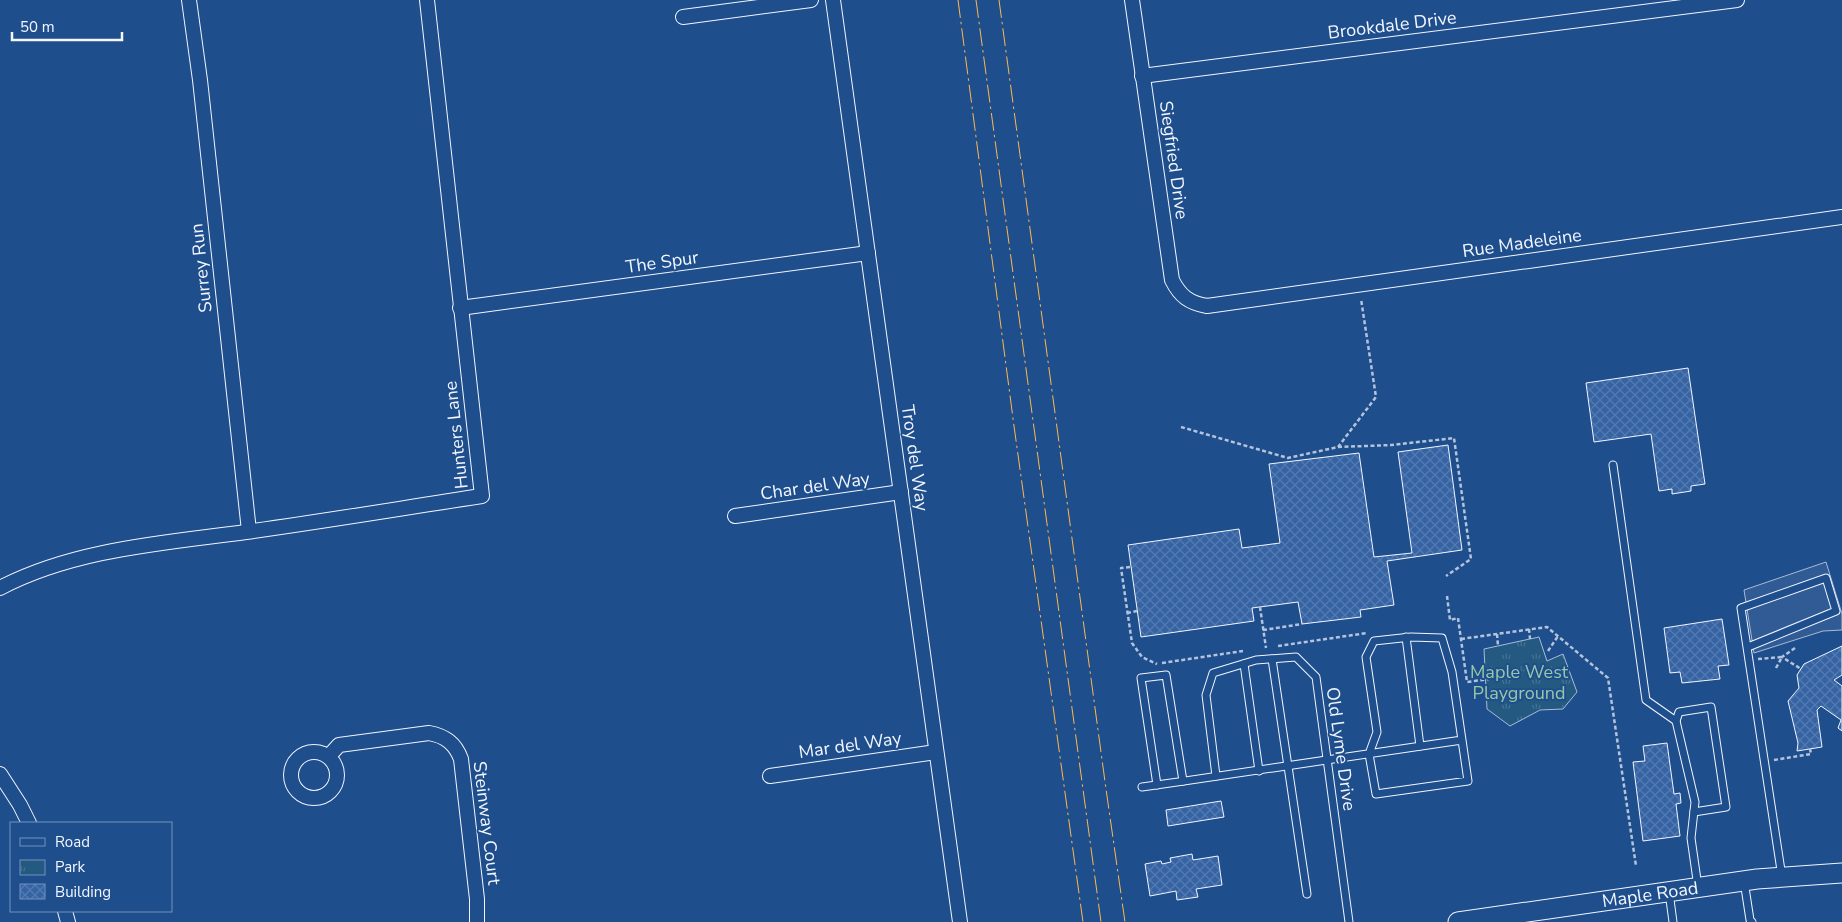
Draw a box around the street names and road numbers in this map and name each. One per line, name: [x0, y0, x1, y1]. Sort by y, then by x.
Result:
street label: Brookdale Drive: [1326, 5, 1458, 45]
street label: Siegfried Drive: [1154, 99, 1194, 221]
street label: Surrey Run: [184, 222, 218, 314]
street label: Rue Madeleine: [1461, 223, 1583, 263]
street label: The Spur: [624, 245, 701, 279]
street label: Hunters Lane: [438, 380, 474, 490]
street label: Troy del Way: [896, 403, 934, 513]
street label: Char del Way: [759, 466, 872, 506]
street label: Old Lyme Drive: [1320, 686, 1362, 812]
street label: Mar del Way: [797, 726, 904, 764]
street label: Steinway Court: [468, 760, 507, 887]
street label: Maple Road: [1600, 876, 1700, 913]

